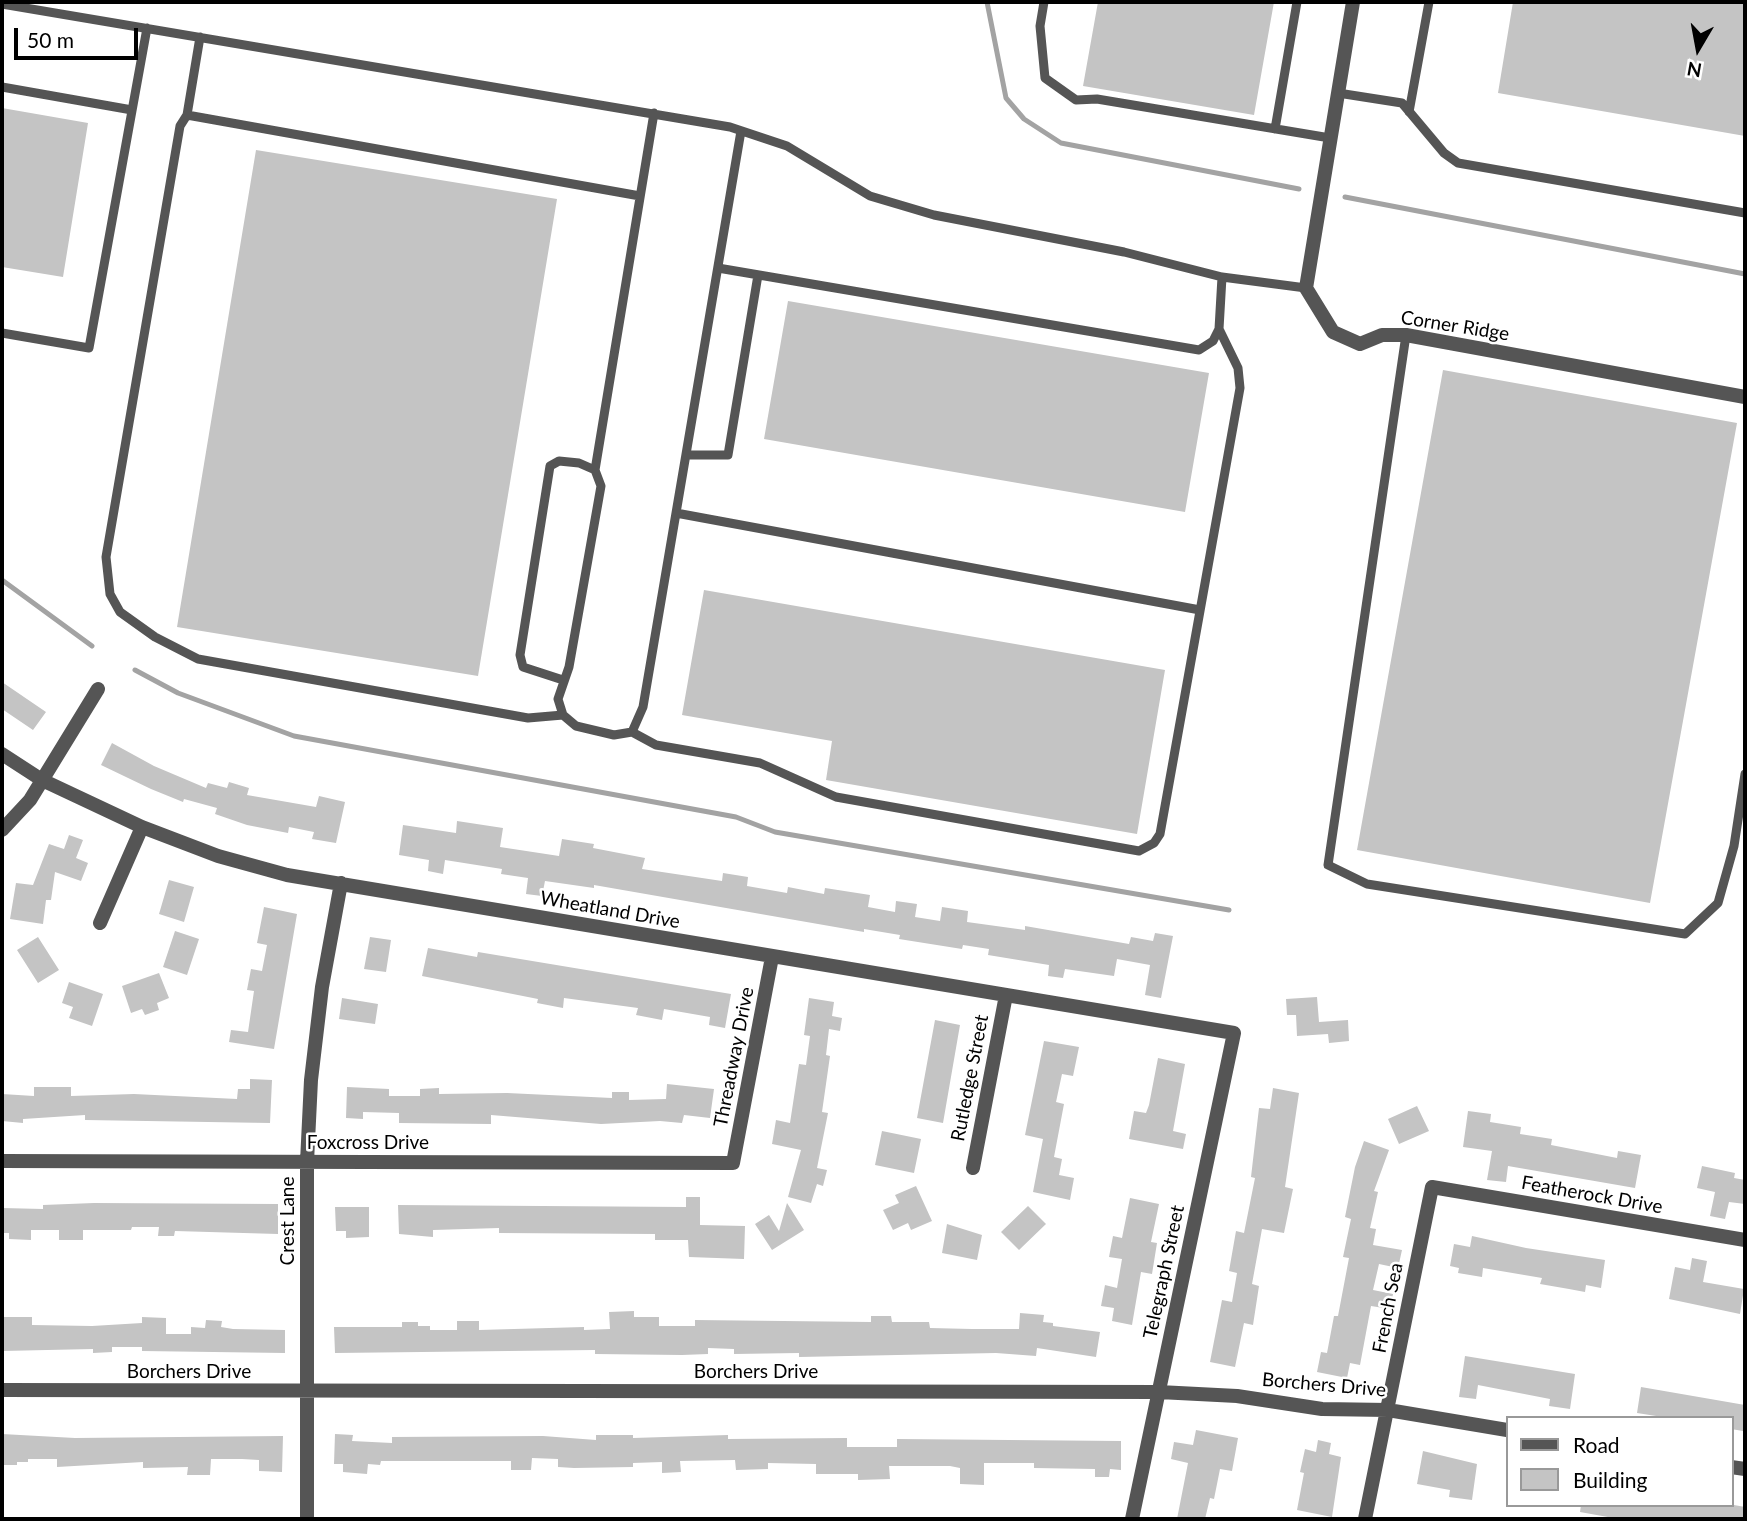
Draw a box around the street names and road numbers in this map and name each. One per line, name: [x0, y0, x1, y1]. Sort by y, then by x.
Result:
street label: Corner Ridge: [1399, 306, 1511, 346]
street label: Wheatland Drive: [538, 886, 682, 934]
street label: Threadway Drive: [709, 985, 759, 1129]
street label: Rutledge Street: [947, 1013, 993, 1143]
street label: Foxcross Drive: [307, 1132, 429, 1154]
street label: Featherock Drive: [1520, 1171, 1664, 1219]
street label: Crest Lane: [277, 1177, 299, 1265]
street label: Telegraph Street: [1139, 1203, 1189, 1341]
street label: French Sea: [1368, 1261, 1408, 1355]
street label: Borchers Drive: [127, 1361, 251, 1383]
street label: Borchers Drive: [694, 1361, 818, 1383]
street label: Borchers Drive: [1261, 1368, 1387, 1402]

